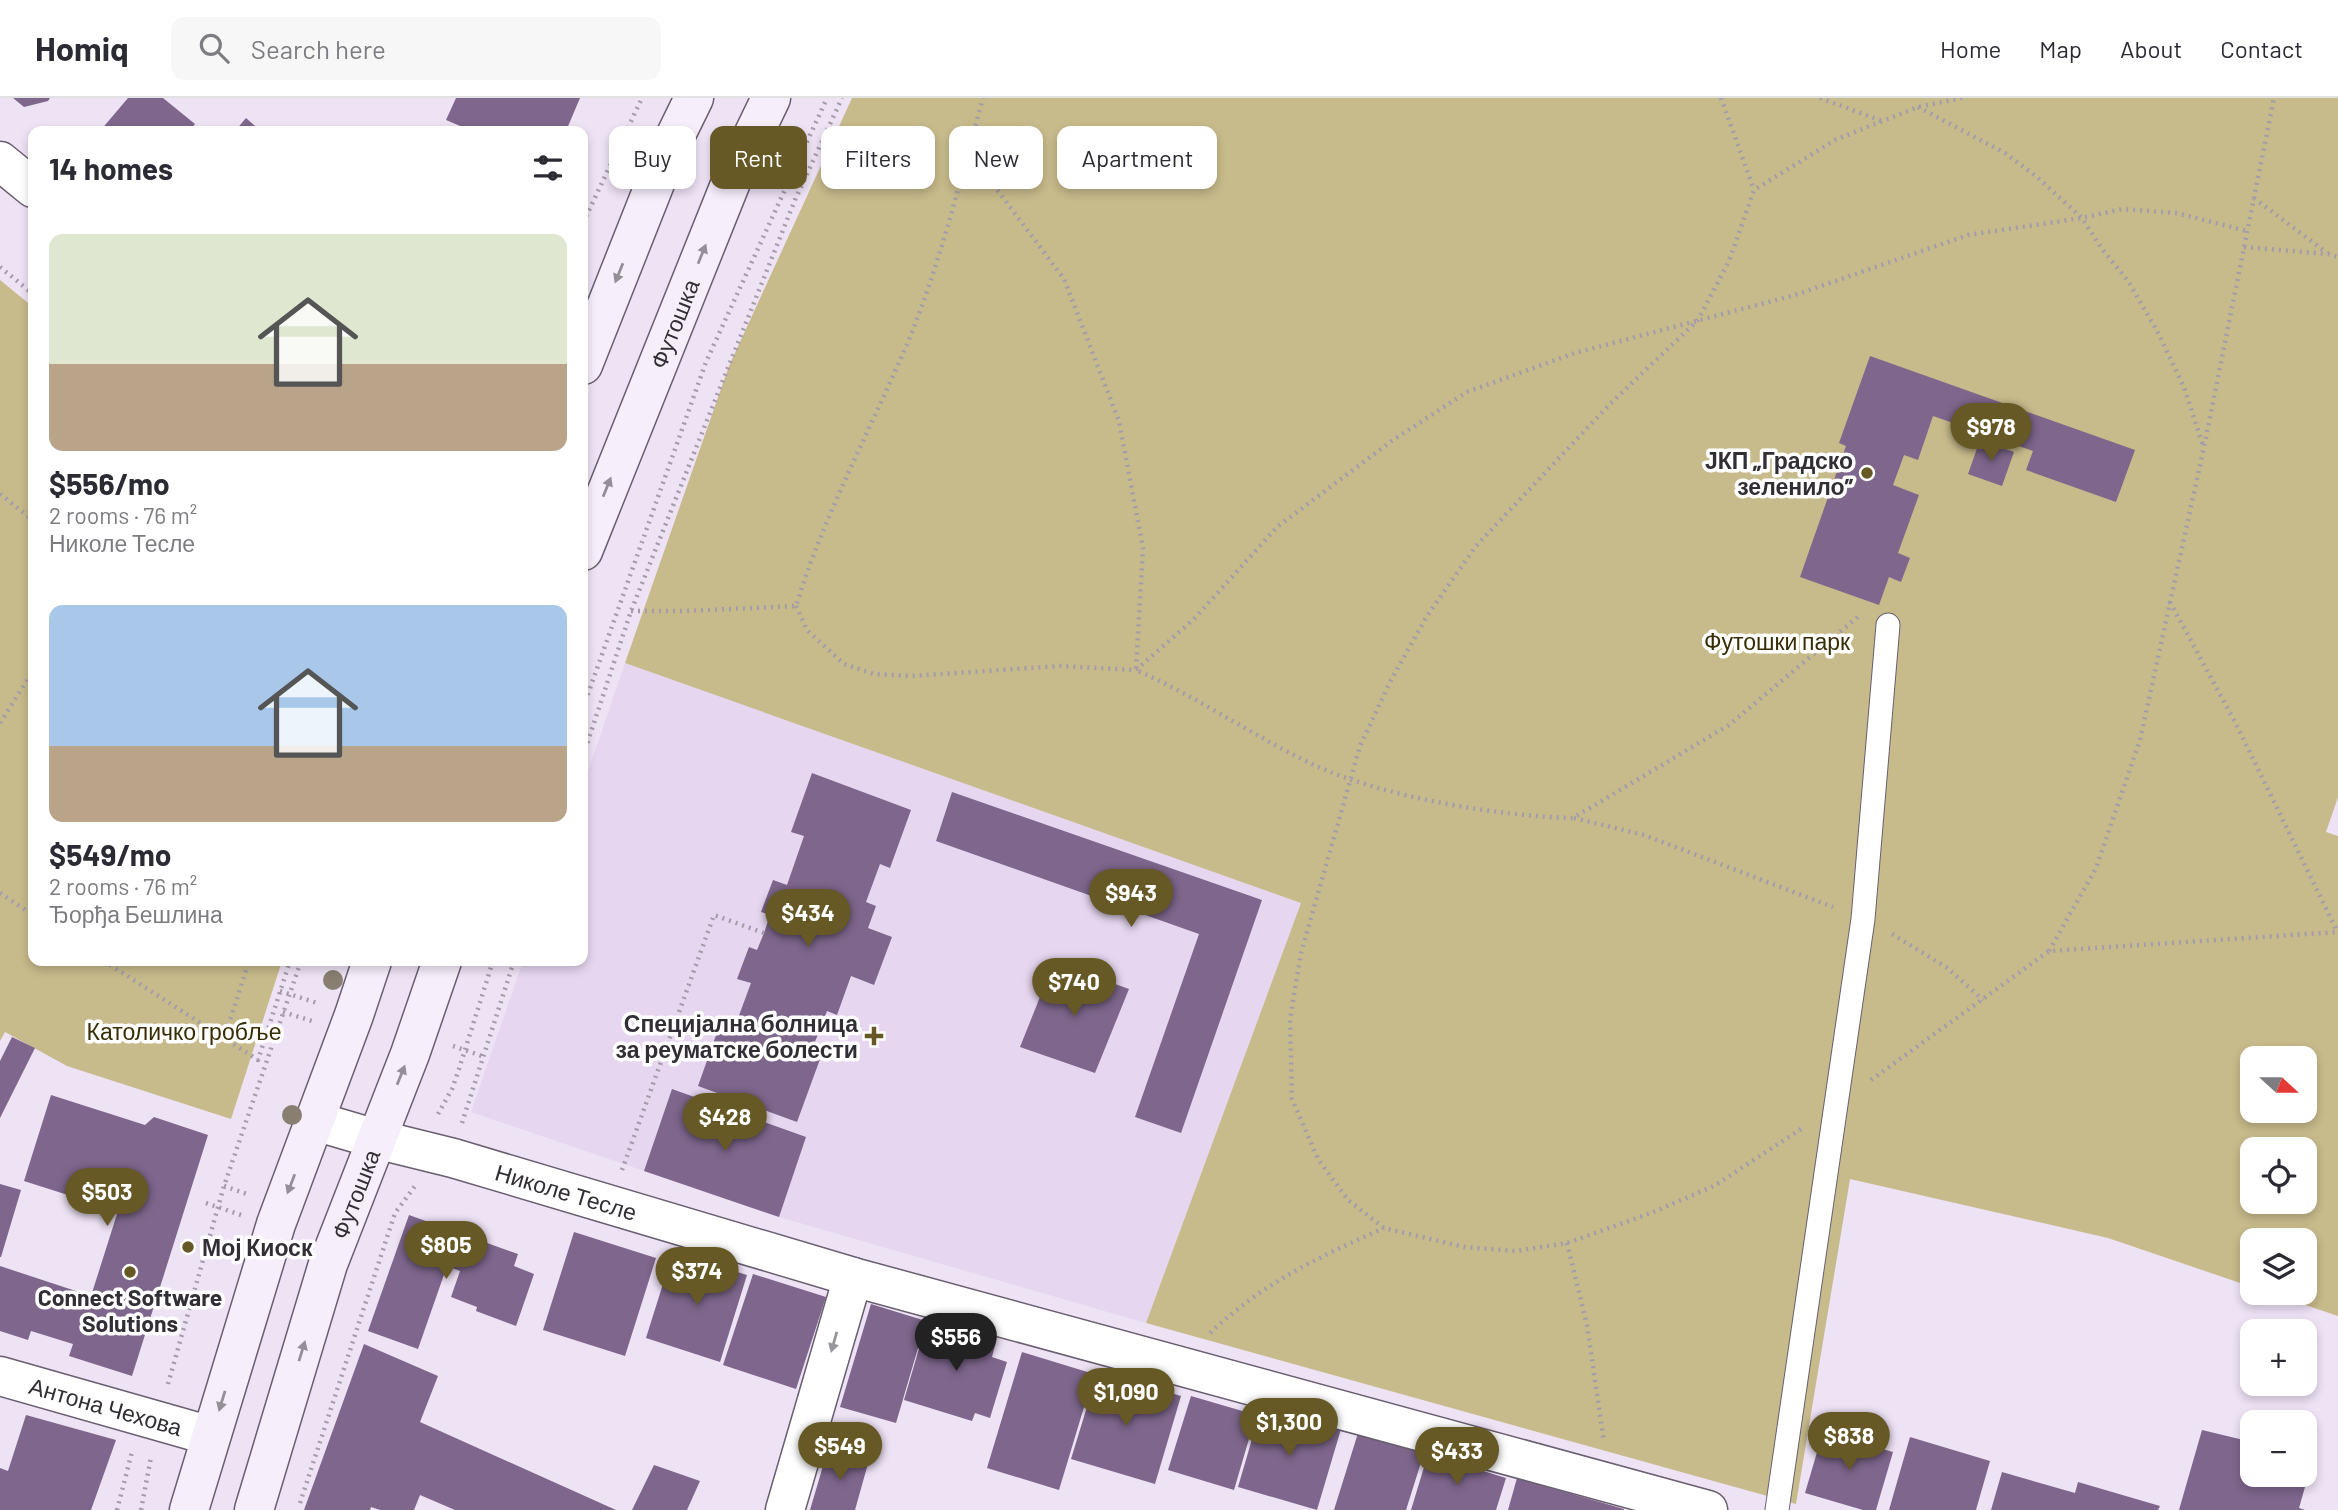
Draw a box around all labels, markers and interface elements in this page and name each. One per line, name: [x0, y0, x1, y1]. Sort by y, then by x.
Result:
search box: [171, 17, 661, 80]
text: Homiq: [35, 28, 129, 68]
icon: search: [195, 29, 233, 67]
text: Search here: [251, 33, 386, 64]
text: Home: [1940, 34, 2001, 63]
text: Map: [2039, 34, 2082, 63]
text: About: [2120, 34, 2182, 63]
text: Contact: [2220, 34, 2303, 63]
chip: Buy: [609, 126, 696, 189]
chip: Rent: [710, 126, 807, 189]
chip: Filters: [821, 126, 935, 189]
chip: New: [949, 126, 1043, 189]
chip: Apartment: [1057, 126, 1217, 189]
icon: filters: [529, 149, 567, 187]
text: 14 homes: [49, 150, 173, 186]
one-way arrow: [697, 243, 708, 264]
one-way arrow: [614, 263, 625, 284]
street label: Футошка: [644, 275, 705, 372]
icon: home: [245, 279, 371, 405]
pin: $978: [1950, 404, 2032, 463]
text: $978: [1966, 412, 2016, 440]
place label: ЈКП „Градско зеленило”: [1705, 446, 1854, 500]
text: $556/mo: [49, 465, 170, 501]
marker: ЈКП „Градско зеленило”: [1859, 465, 1875, 481]
one-way arrow: [602, 477, 613, 498]
text: 2 rooms · 76 m²: [49, 501, 197, 529]
text: Николе Тесле: [49, 529, 195, 557]
park label: Футошки парк: [1704, 627, 1851, 655]
icon: home: [245, 650, 371, 776]
text: $549/mo: [49, 836, 171, 872]
pin: $943: [1090, 870, 1172, 929]
text: 2 rooms · 76 m²: [49, 872, 197, 900]
text: $943: [1105, 878, 1157, 906]
pin: $434: [767, 890, 849, 949]
text: $434: [781, 898, 835, 926]
text: Ђорђа Бешлина: [49, 900, 223, 928]
pin: $740: [1033, 958, 1115, 1018]
text: $740: [1048, 967, 1100, 995]
place label: Специјална болница за реуматске болести: [616, 1009, 858, 1063]
park label: Католичко гробље: [87, 1017, 282, 1045]
marker: Специјална болница за реуматске болести: [864, 1026, 884, 1046]
north arrow: [2240, 1046, 2317, 1124]
map controls: [2240, 1046, 2317, 1487]
one-way arrow: [396, 1065, 407, 1086]
pin: $428: [684, 1094, 766, 1153]
text: $428: [699, 1102, 751, 1130]
button: locate: [2240, 1137, 2317, 1214]
street label: Футошка: [325, 1145, 386, 1243]
street label: Николе Тесле: [492, 1157, 640, 1226]
pin: $503: [66, 1168, 148, 1228]
one-way arrow: [285, 1174, 296, 1195]
text: $503: [81, 1177, 133, 1205]
pin: $805: [405, 1222, 487, 1281]
button: layers: [2240, 1228, 2317, 1305]
text: $805: [420, 1230, 472, 1258]
place label: Мој Киоск: [202, 1233, 313, 1261]
marker: Мој Киоск: [180, 1239, 196, 1255]
pin: $374: [656, 1248, 738, 1307]
text: $374: [672, 1256, 722, 1284]
marker: Connect Software Solutions: [122, 1264, 138, 1280]
place label: Connect Software Solutions: [38, 1283, 222, 1337]
pin: $556: [915, 1314, 997, 1373]
button: +: [2240, 1319, 2317, 1396]
text: $556: [931, 1322, 981, 1350]
one-way arrow: [828, 1332, 838, 1353]
one-way arrow: [297, 1340, 307, 1361]
pin: $1,090: [1069, 1368, 1183, 1428]
street label: Антона Чехова: [26, 1371, 186, 1441]
text: $1,090: [1093, 1377, 1159, 1405]
one-way arrow: [216, 1391, 226, 1412]
pin: $1,300: [1232, 1398, 1346, 1458]
text: $1,300: [1256, 1407, 1322, 1435]
button: −: [2240, 1410, 2317, 1487]
pin: $838: [1808, 1412, 1890, 1472]
text: $838: [1824, 1421, 1874, 1449]
pin: $549: [799, 1422, 881, 1482]
pin: $433: [1416, 1428, 1498, 1487]
text: $549: [814, 1431, 866, 1459]
text: $433: [1431, 1436, 1483, 1464]

